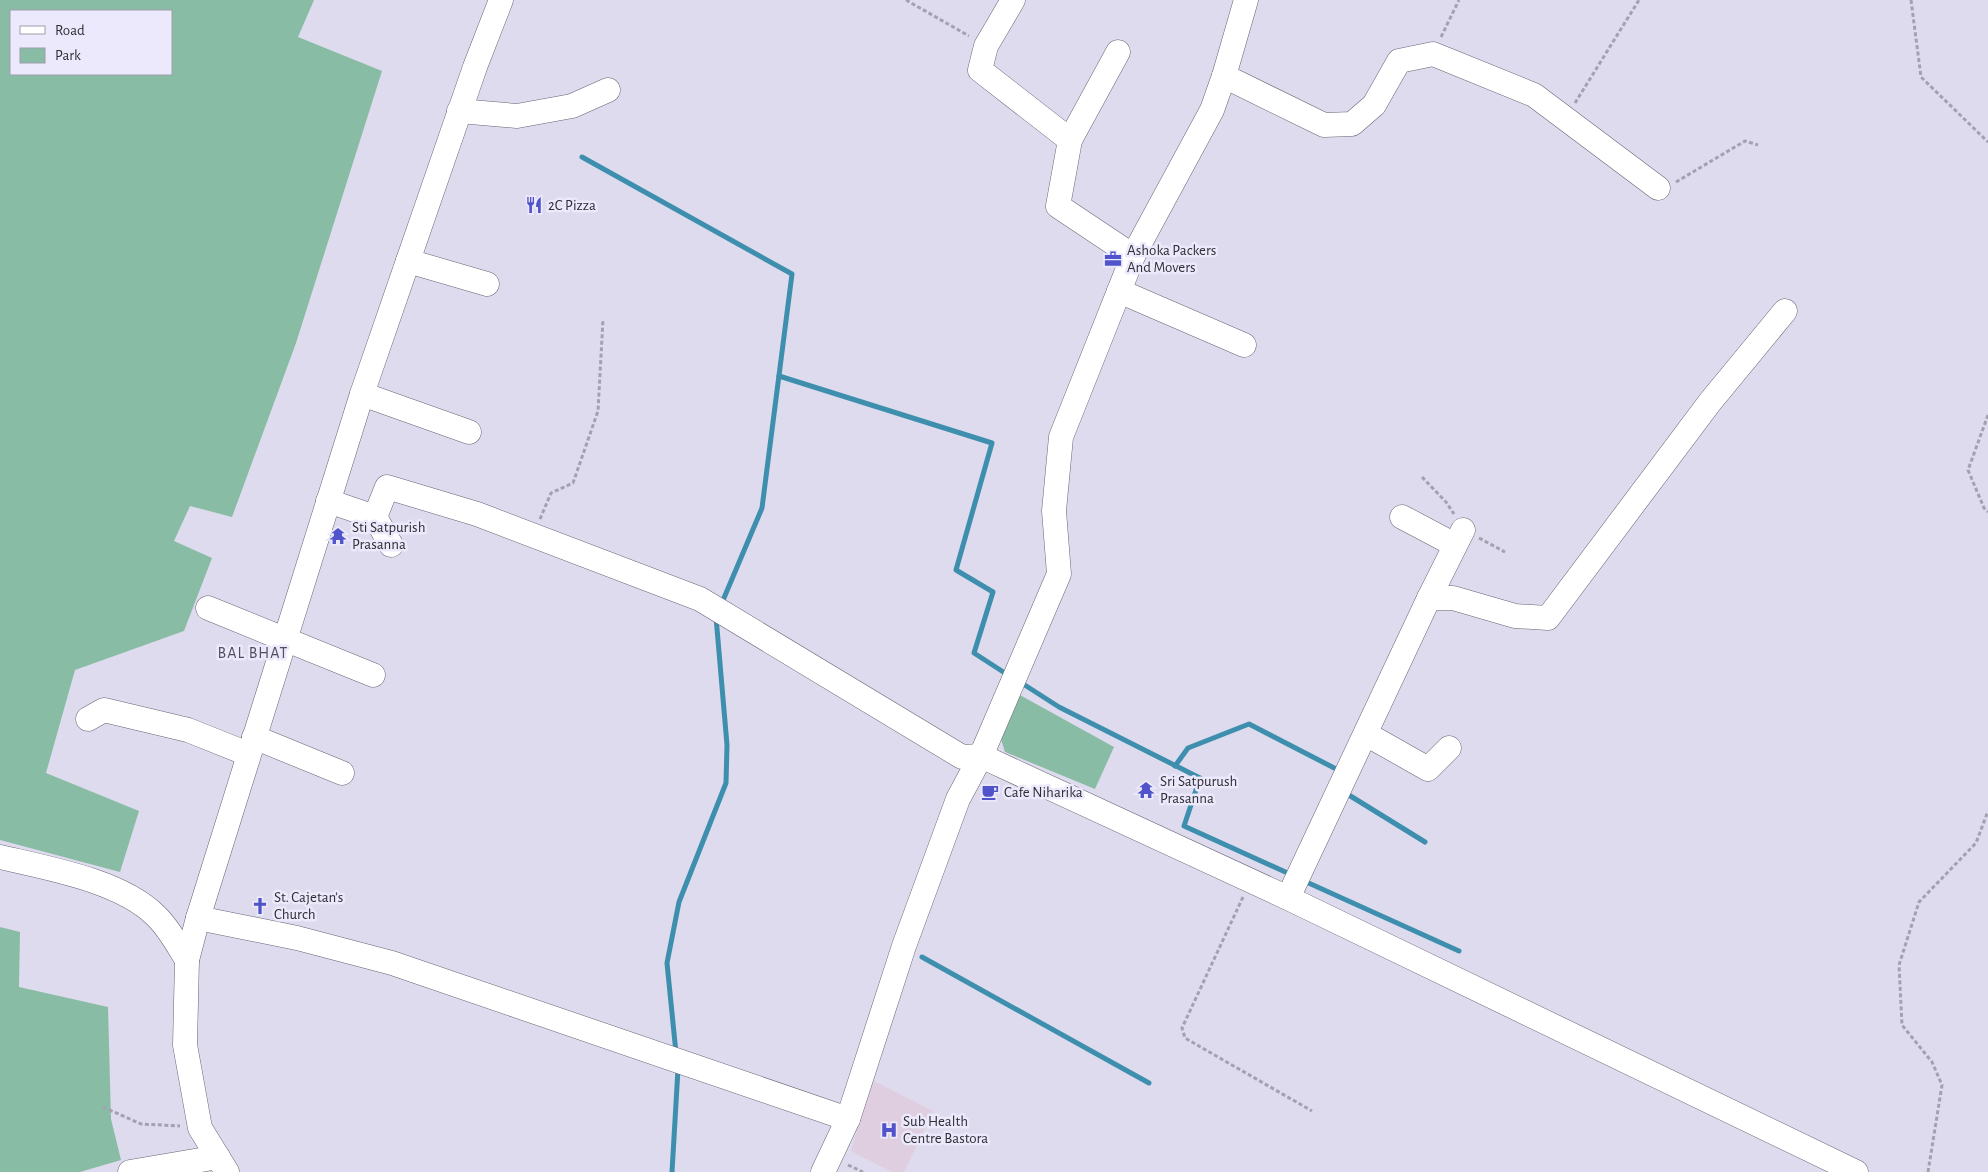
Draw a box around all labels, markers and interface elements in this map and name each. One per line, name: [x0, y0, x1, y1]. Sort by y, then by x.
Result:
legend: [10, 10, 172, 75]
text: Road: [55, 23, 85, 38]
text: Park: [55, 48, 81, 63]
restaurant icon: 2C Pizza: [524, 195, 544, 215]
place label: 2C Pizza: [548, 198, 596, 213]
place label: Ashoka Packers And Movers: [1127, 243, 1216, 275]
office icon: Ashoka Packers And Movers: [1103, 249, 1123, 269]
place label: Sti Satpurish Prasanna: [352, 520, 425, 552]
temple icon: Sti Satpurish Prasanna: [328, 526, 348, 546]
district label: BAL BHAT: [218, 645, 288, 661]
place label: Sri Satpurush Prasanna: [1160, 774, 1237, 806]
temple icon: Sri Satpurush Prasanna: [1136, 780, 1156, 800]
cafe icon: Cafe Niharika: [980, 782, 1000, 802]
place label: Cafe Niharika: [1004, 785, 1083, 800]
place label: St. Cajetan’s Church: [274, 890, 343, 922]
church icon: St. Cajetan’s Church: [250, 896, 270, 916]
place label: Sub Health Centre Bastora: [903, 1114, 988, 1146]
hospital icon: Sub Health Centre Bastora: [879, 1120, 899, 1140]

